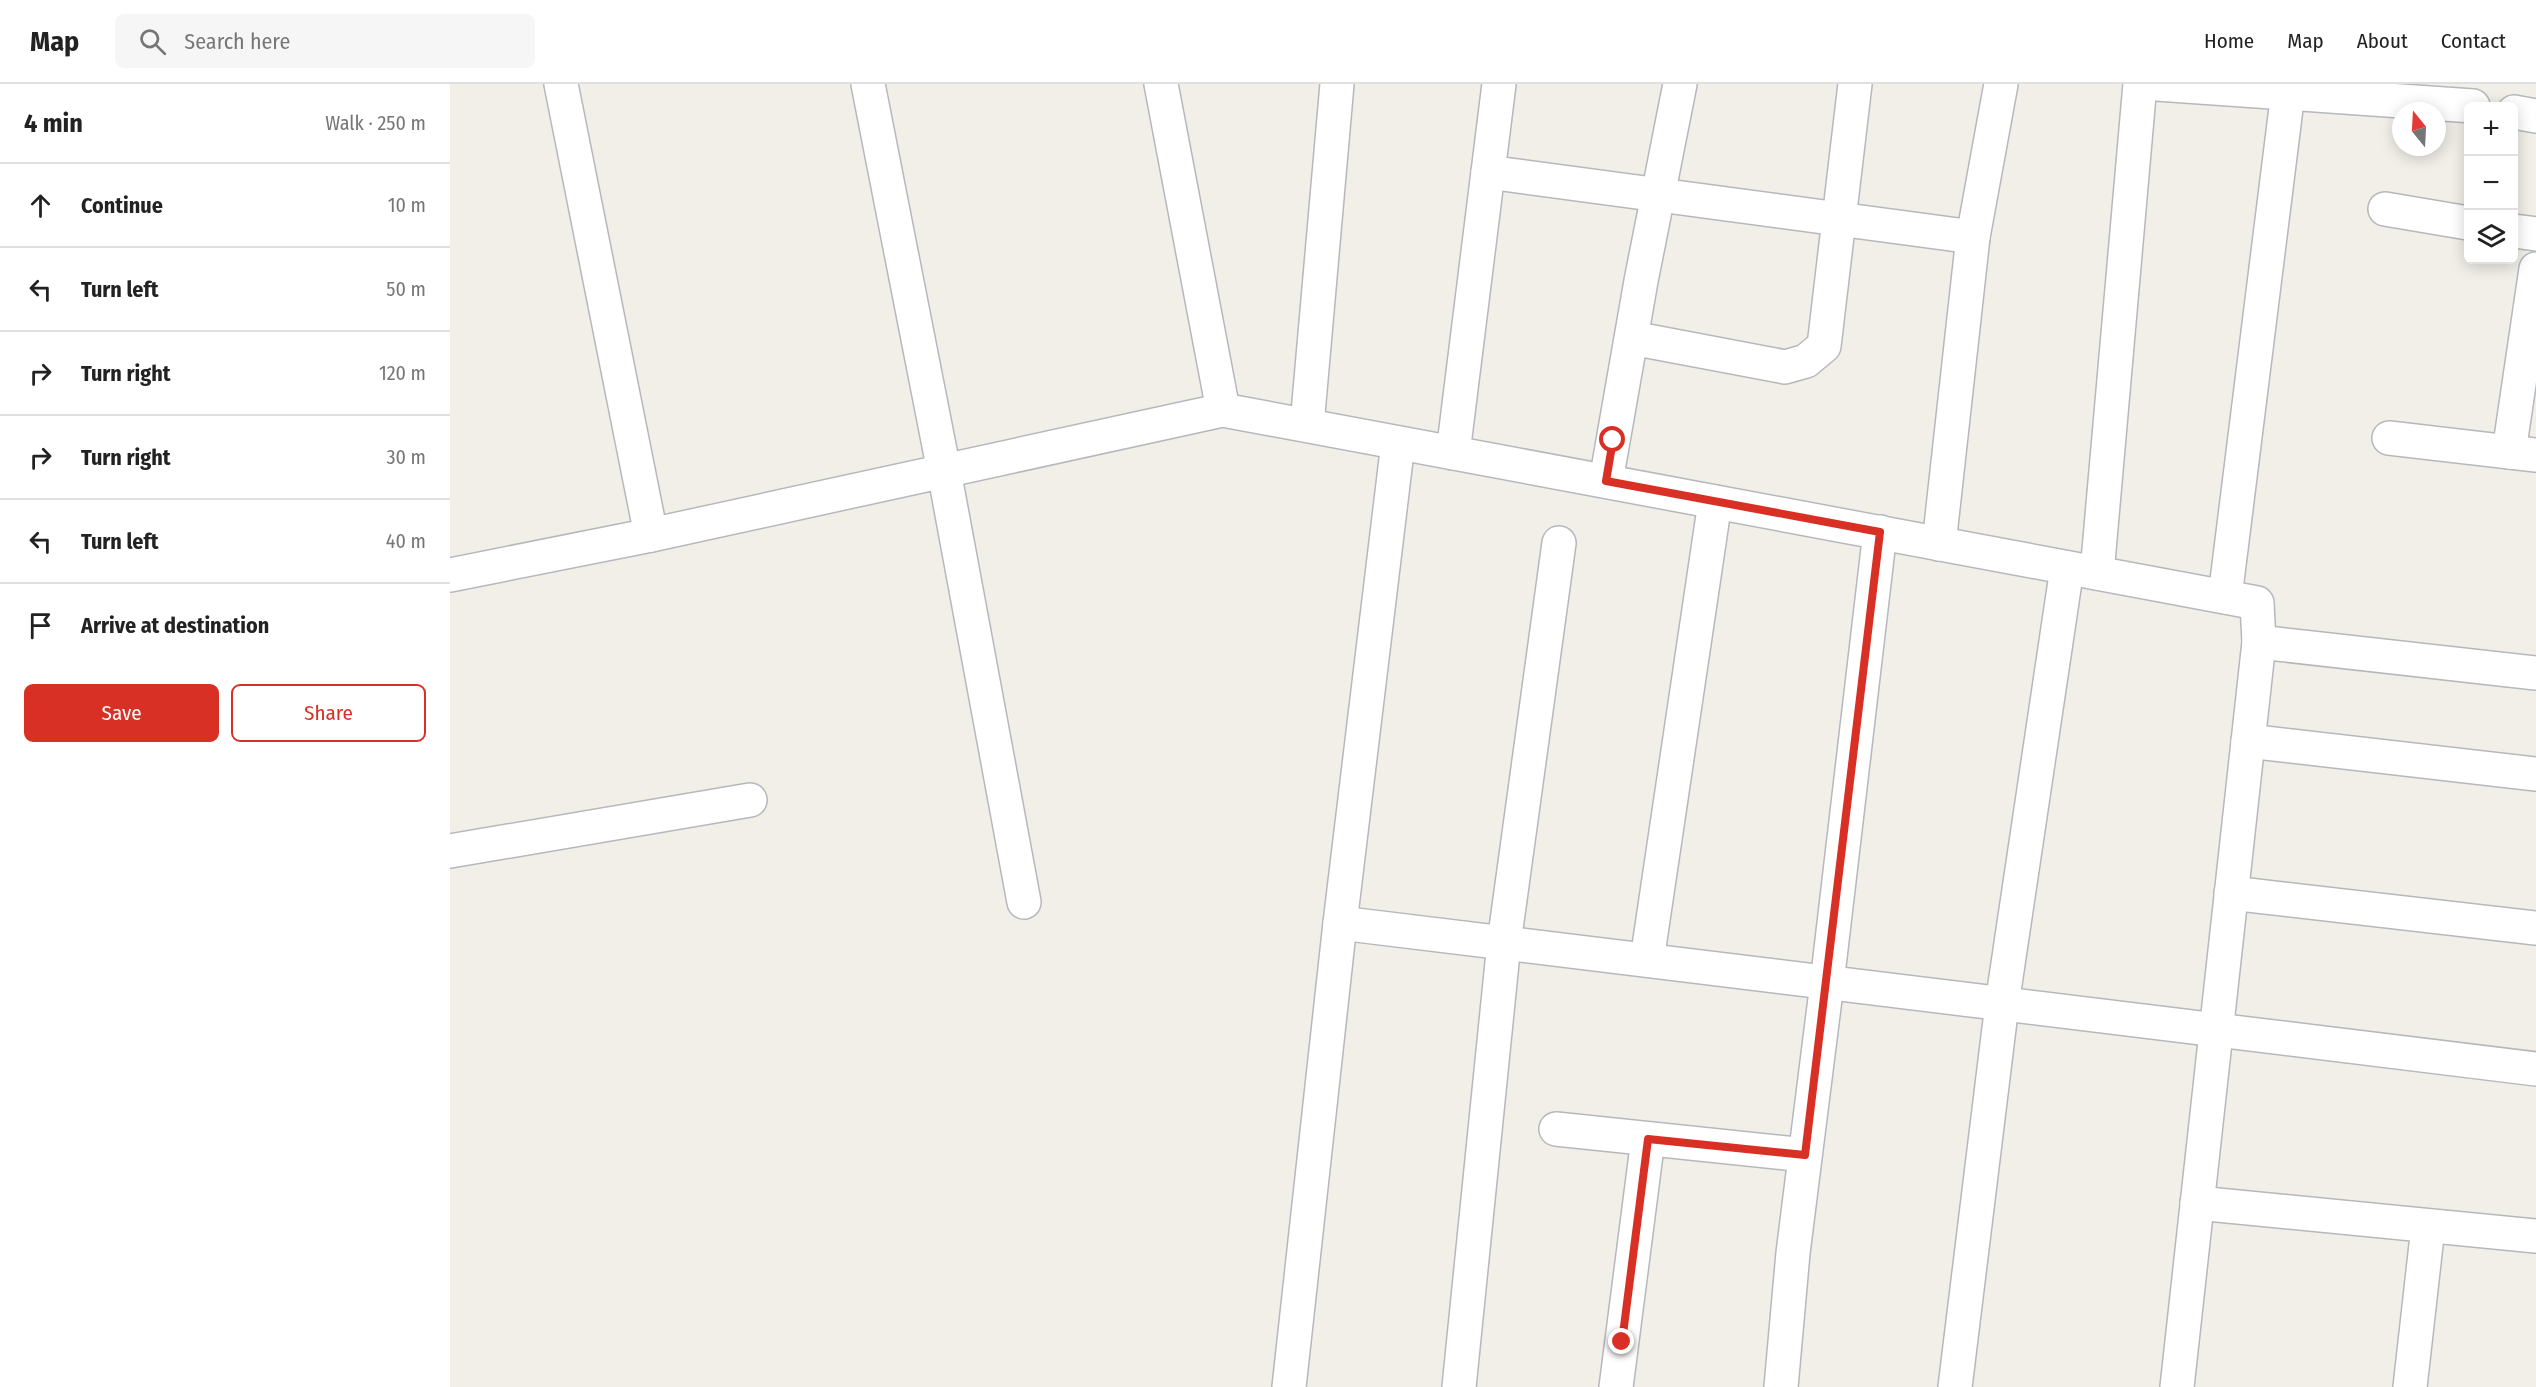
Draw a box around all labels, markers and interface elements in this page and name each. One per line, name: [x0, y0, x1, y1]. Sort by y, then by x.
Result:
search box: [115, 14, 535, 68]
text: Map: [30, 25, 79, 58]
icon: search: [136, 25, 169, 58]
text: Search here: [184, 28, 290, 55]
text: Home: [2204, 28, 2254, 54]
text: Map: [2287, 28, 2324, 54]
text: About: [2357, 28, 2408, 54]
text: Contact: [2441, 28, 2506, 54]
north arrow: [2392, 102, 2446, 156]
map controls: [2464, 102, 2518, 264]
button: +: [2464, 102, 2518, 156]
text: 4 min: [24, 108, 83, 139]
text: Walk · 250 m: [325, 111, 426, 135]
button: −: [2464, 156, 2518, 210]
icon: ahead: [24, 189, 57, 222]
text: Continue: [81, 192, 163, 219]
text: 10 m: [388, 193, 426, 217]
button: layers: [2464, 210, 2518, 264]
icon: left: [24, 273, 57, 306]
text: Turn left: [81, 276, 159, 303]
text: 50 m: [386, 277, 426, 301]
icon: right: [24, 357, 57, 390]
text: Turn right: [81, 360, 170, 387]
text: 120 m: [379, 361, 426, 385]
route start: [1599, 426, 1625, 452]
icon: right: [24, 441, 57, 474]
text: Turn right: [81, 444, 170, 471]
text: 30 m: [386, 445, 426, 469]
icon: left: [24, 525, 57, 558]
text: Turn left: [81, 528, 159, 555]
text: 40 m: [386, 529, 426, 553]
icon: arrive: [24, 609, 57, 642]
text: Arrive at destination: [81, 612, 269, 639]
button: Save: [24, 684, 219, 742]
button: Share: [231, 684, 426, 742]
route end: [1608, 1328, 1634, 1354]

